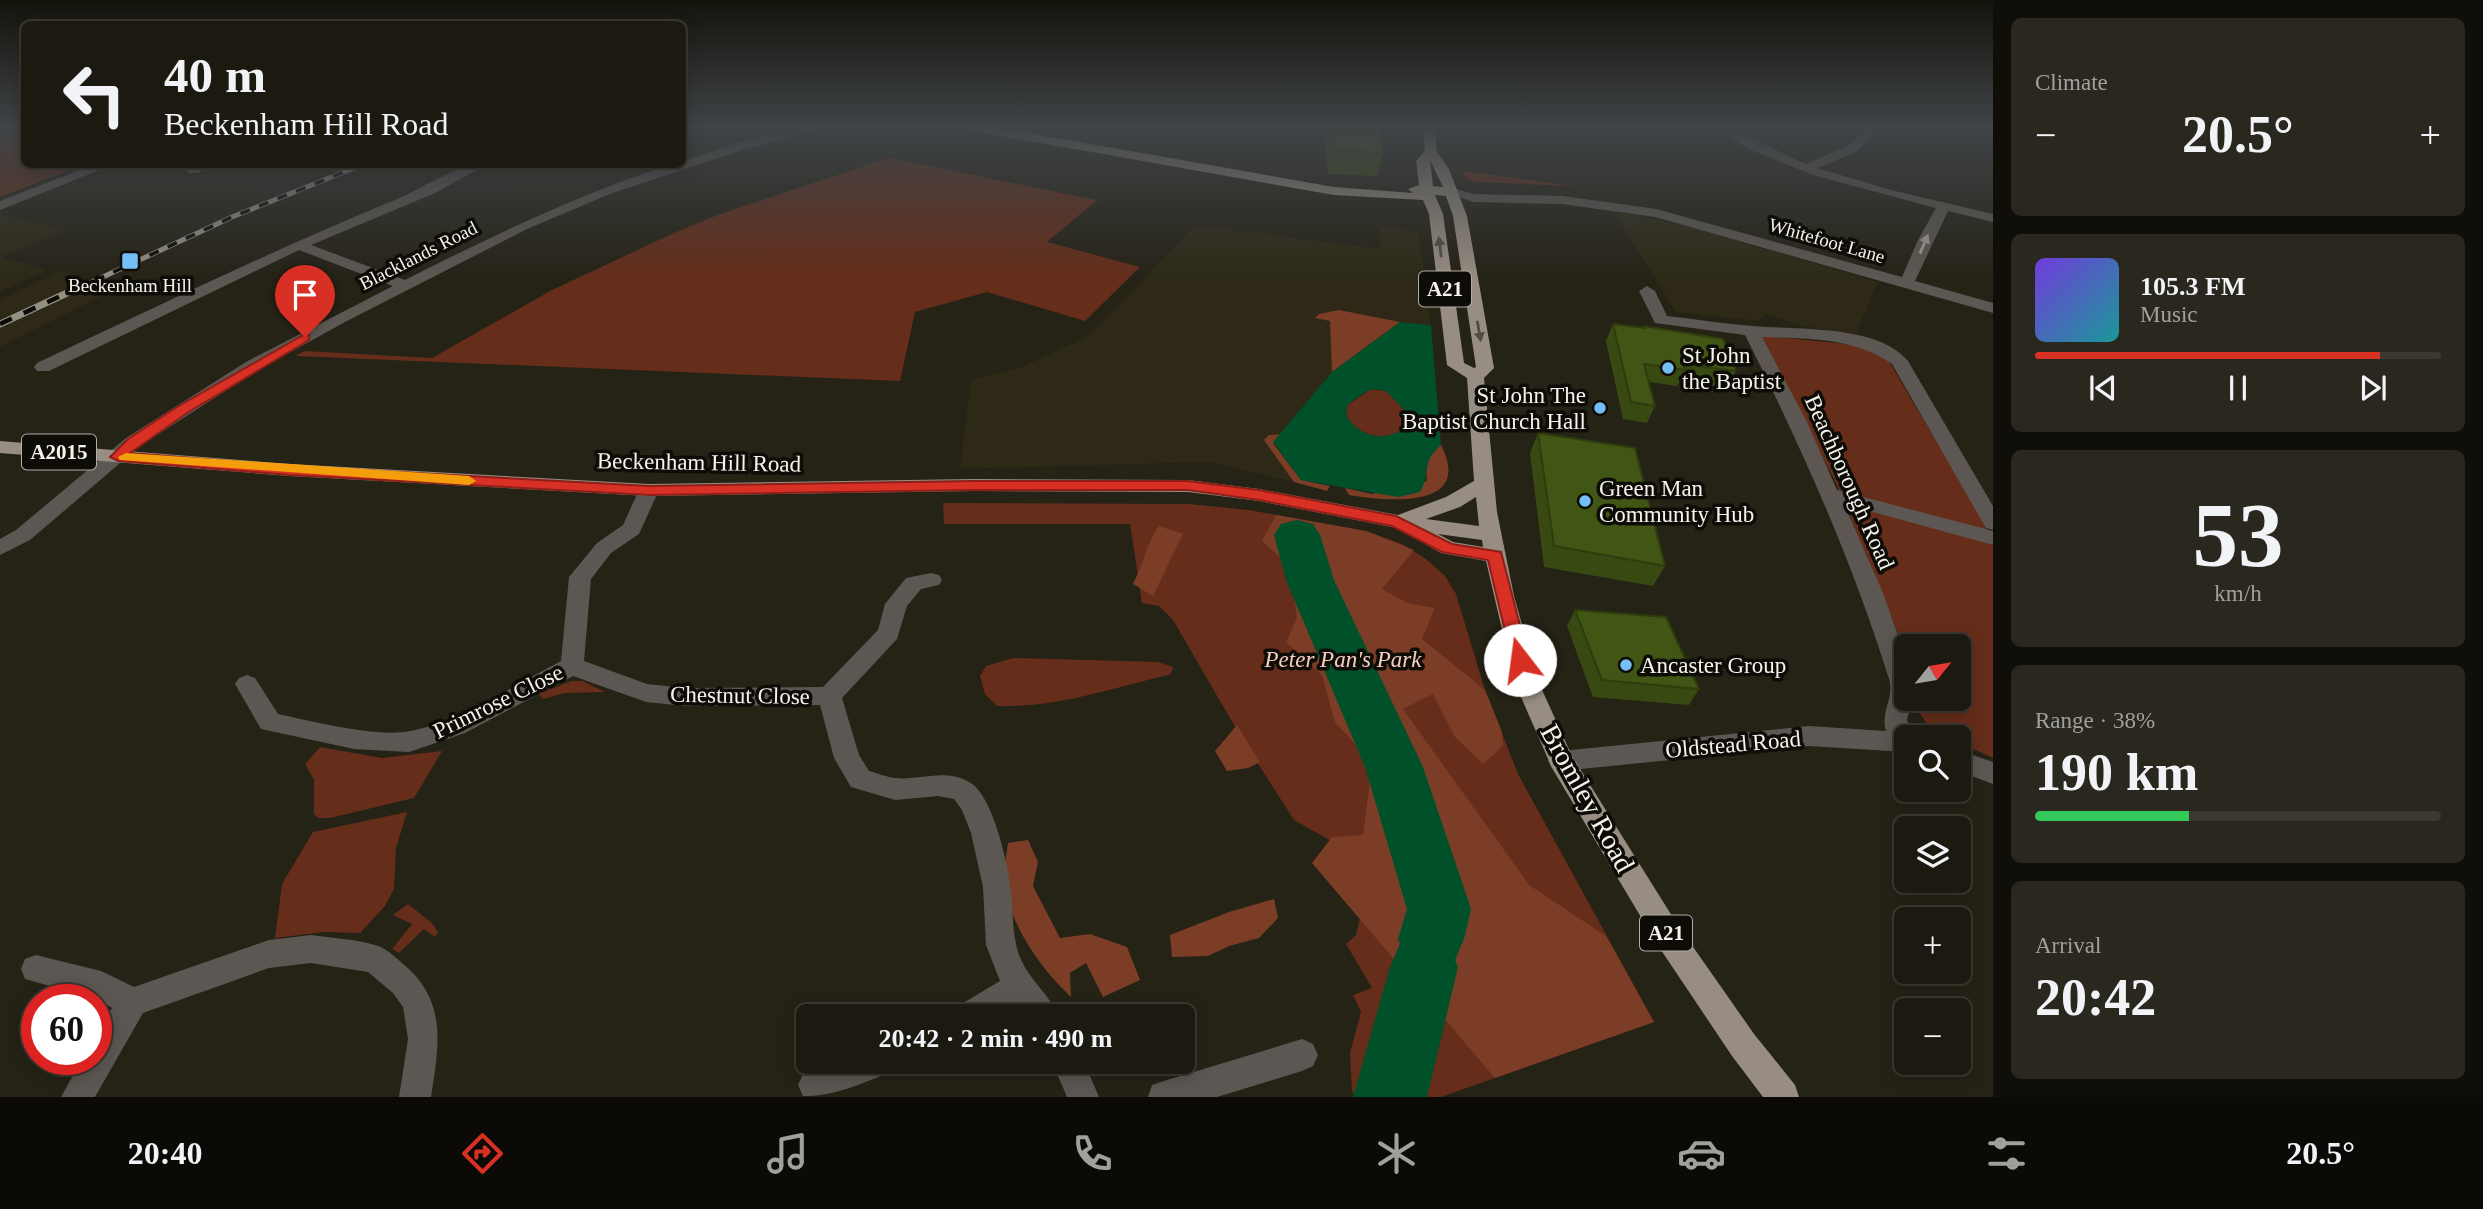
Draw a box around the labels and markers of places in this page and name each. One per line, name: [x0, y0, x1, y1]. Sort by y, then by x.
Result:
marker: Beckenham Hill: [120, 251, 140, 271]
pin: [275, 265, 335, 337]
place label: Beckenham Hill: [68, 275, 192, 296]
place label: St John the Baptist: [1682, 343, 1782, 394]
marker: St John the Baptist: [1660, 360, 1676, 376]
place label: St John The Baptist Church Hall: [1402, 383, 1586, 434]
marker: St John The Baptist Church Hall: [1592, 400, 1608, 416]
place label: Green Man Community Hub: [1599, 476, 1754, 527]
marker: Green Man Community Hub: [1577, 493, 1593, 509]
place label: Ancaster Group: [1640, 653, 1786, 678]
marker: Ancaster Group: [1618, 657, 1634, 673]

